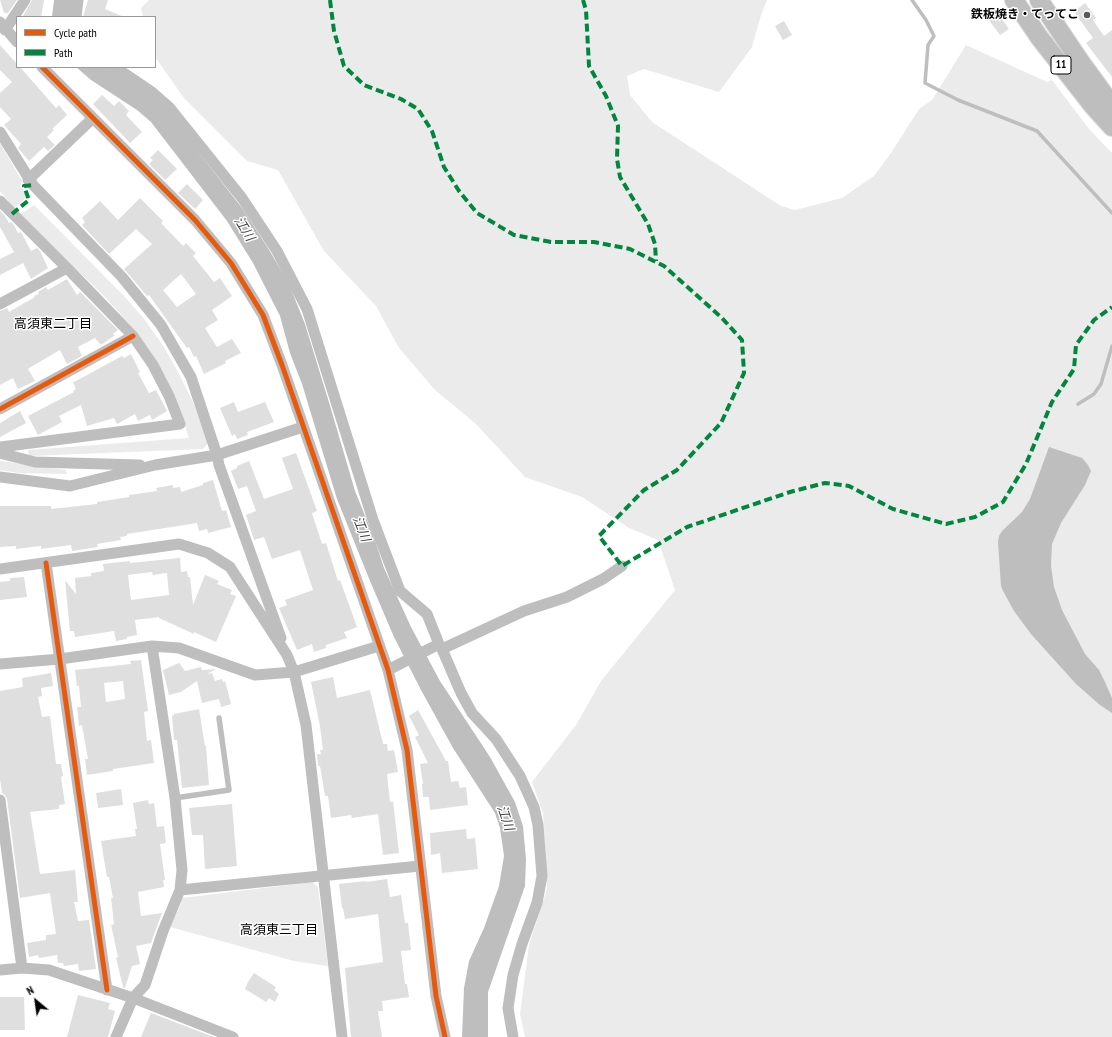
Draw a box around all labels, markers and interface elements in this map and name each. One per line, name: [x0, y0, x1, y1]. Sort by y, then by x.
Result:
place label: 鉄板焼き・てってこ: [971, 8, 1079, 22]
marker: 鉄板焼き・てってこ: [1082, 10, 1092, 20]
legend: [16, 16, 156, 68]
text: Cycle path: [54, 25, 97, 40]
text: Path: [54, 45, 72, 60]
road number: 11: [1051, 56, 1071, 74]
water label: 江川: [230, 214, 258, 244]
district label: 高須東二丁目: [14, 316, 92, 332]
water label: 江川: [349, 514, 373, 544]
water label: 江川: [493, 803, 517, 833]
district label: 高須東三丁目: [240, 922, 318, 938]
north arrow: [16, 981, 56, 1021]
text: N: [24, 983, 36, 998]

